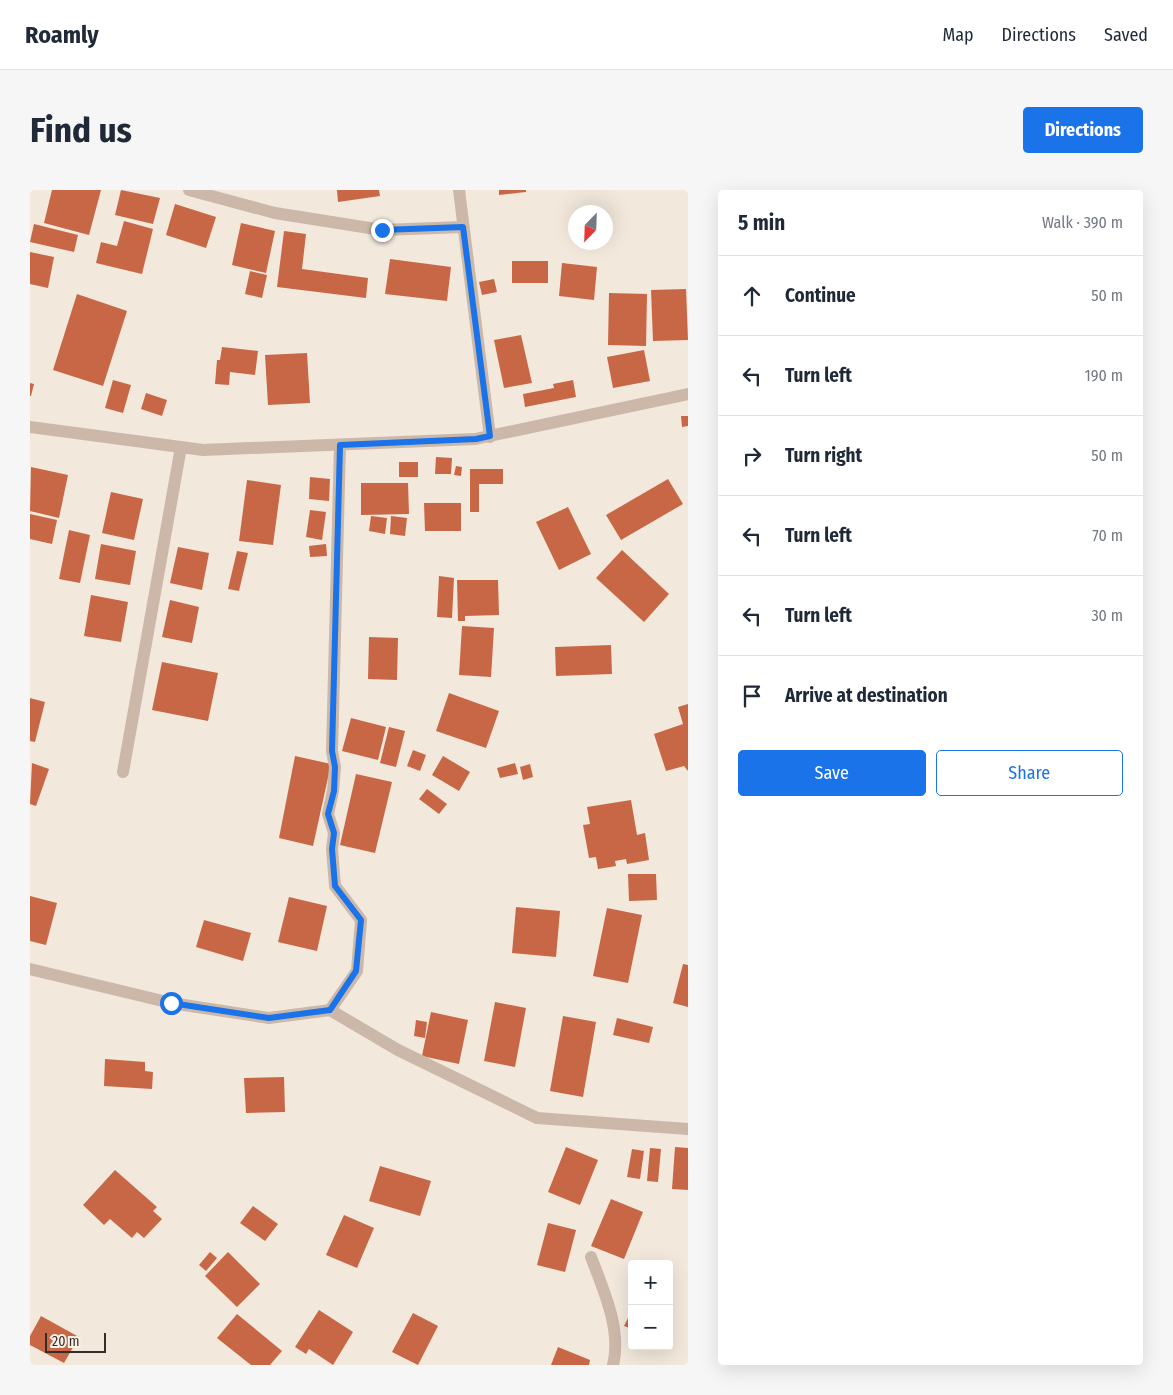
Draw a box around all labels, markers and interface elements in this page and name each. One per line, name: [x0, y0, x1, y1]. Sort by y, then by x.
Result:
text: Roamly: [25, 21, 99, 49]
text: Map: [942, 24, 974, 46]
text: Directions: [1002, 24, 1076, 46]
text: Saved: [1104, 24, 1148, 46]
button: Directions: [1023, 107, 1143, 153]
text: Find us: [30, 109, 132, 151]
north arrow: [568, 205, 613, 250]
text: 5 min: [738, 210, 785, 236]
text: Walk · 390 m: [1042, 213, 1123, 232]
route end: [371, 219, 394, 242]
icon: ahead: [738, 282, 766, 310]
text: Continue: [785, 284, 856, 307]
text: 50 m: [1091, 286, 1123, 305]
icon: left: [738, 362, 766, 390]
text: Turn left: [785, 364, 852, 387]
text: 190 m: [1085, 366, 1123, 385]
icon: right: [738, 442, 766, 470]
text: Turn right: [785, 444, 862, 467]
text: 50 m: [1091, 446, 1123, 465]
icon: left: [738, 522, 766, 550]
text: Turn left: [785, 524, 852, 547]
text: 70 m: [1092, 526, 1123, 545]
icon: left: [738, 602, 766, 630]
text: Turn left: [785, 604, 852, 627]
text: 30 m: [1091, 606, 1123, 625]
icon: arrive: [738, 682, 766, 710]
text: Arrive at destination: [785, 684, 948, 707]
button: Save: [738, 750, 926, 796]
button: Share: [936, 750, 1123, 796]
route start: [160, 992, 183, 1015]
map controls: [628, 1260, 673, 1350]
button: +: [628, 1260, 673, 1305]
button: −: [628, 1305, 673, 1350]
scale bar: [45, 1330, 106, 1353]
text: 20 m: [52, 1333, 80, 1350]

